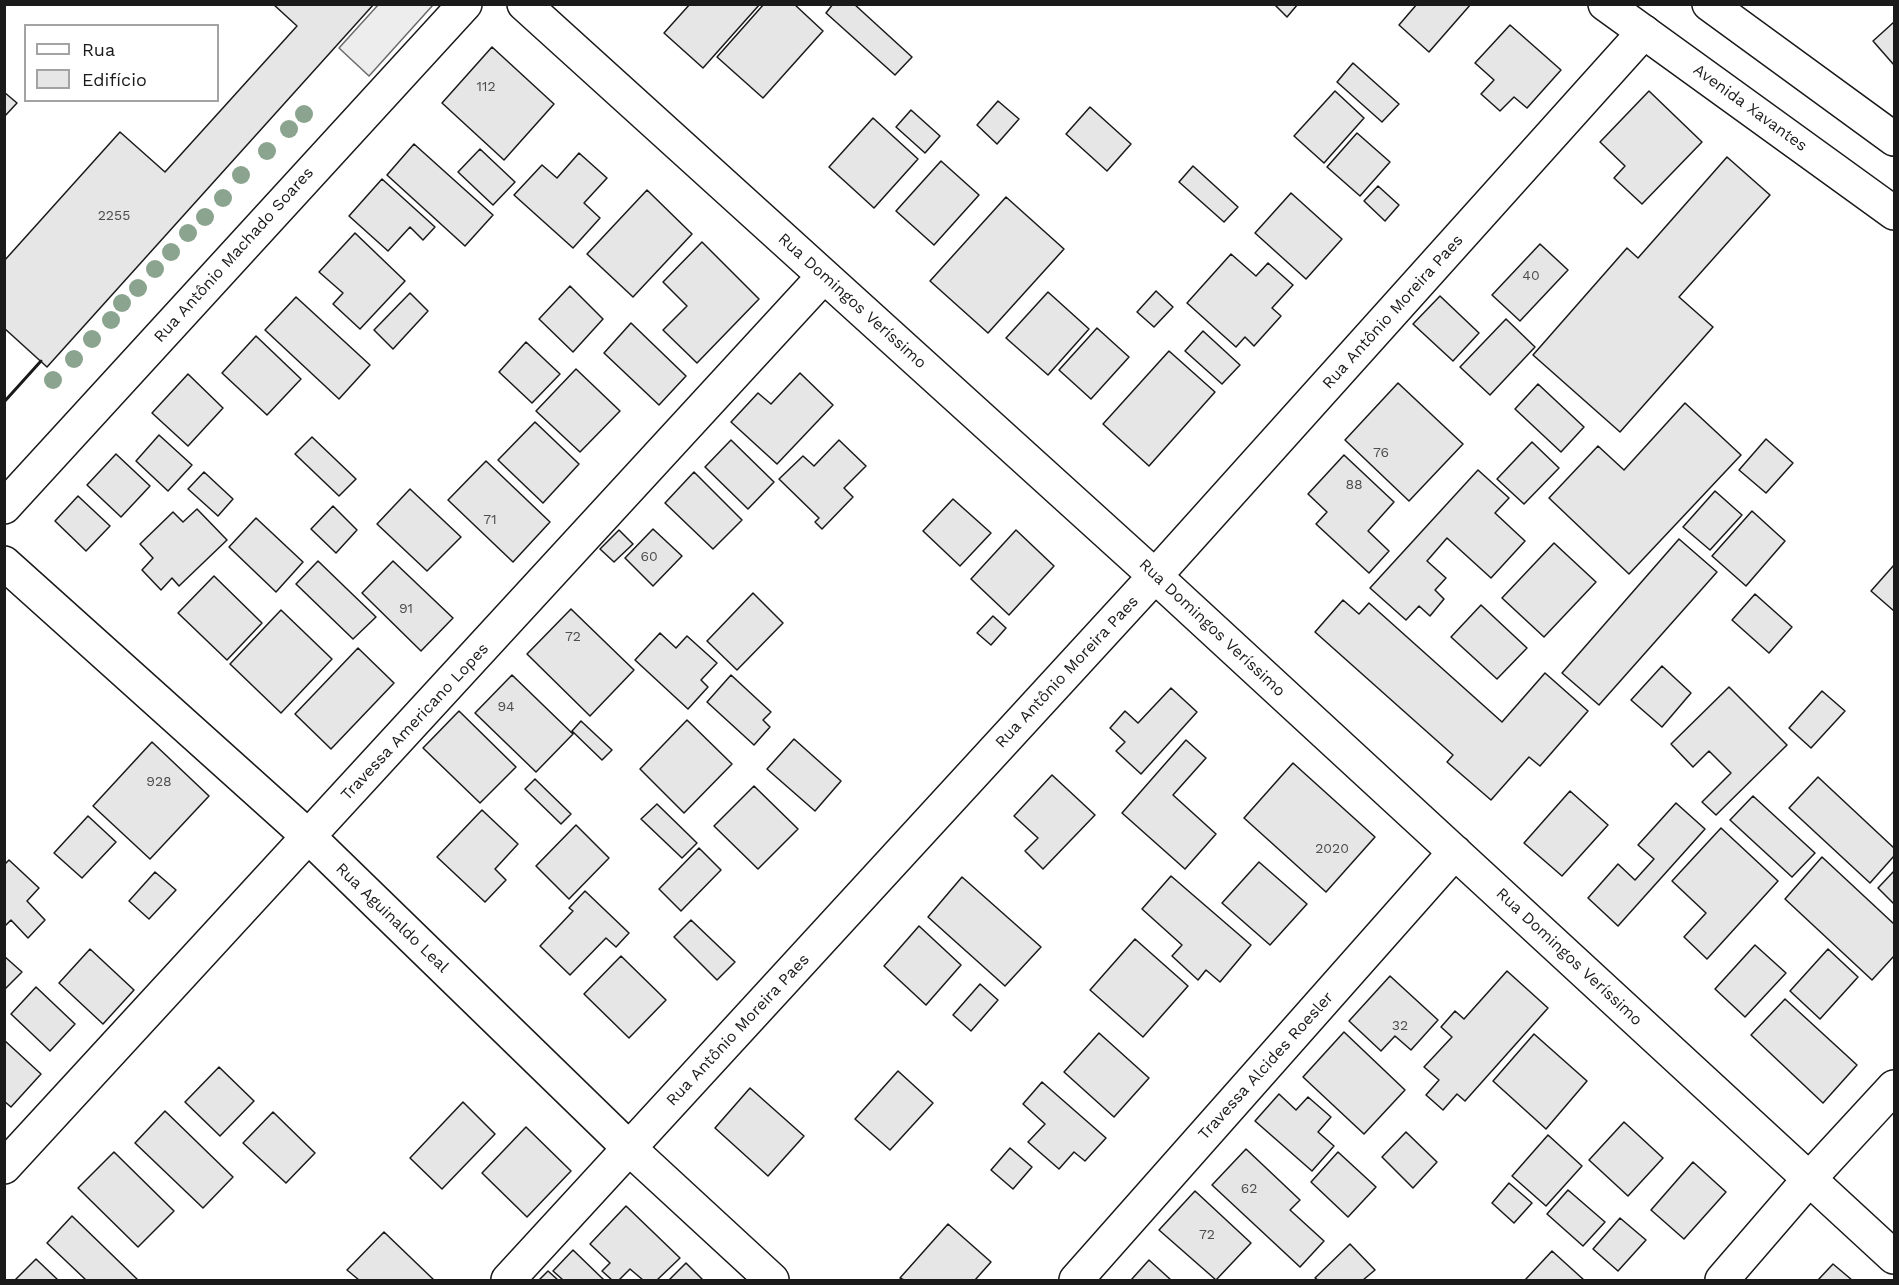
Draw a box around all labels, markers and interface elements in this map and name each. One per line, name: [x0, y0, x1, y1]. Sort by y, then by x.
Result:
legend: [24, 24, 219, 102]
text: Rua: [82, 39, 115, 60]
street label: Avenida Xavantes: [1689, 60, 1811, 156]
text: Edifício: [82, 69, 147, 90]
house number: 112: [476, 79, 496, 95]
street label: Rua Antônio Machado Soares: [150, 163, 318, 347]
house number: 2255: [98, 208, 130, 224]
street label: Rua Domingos Veríssimo: [774, 229, 930, 373]
street label: Rua Antônio Moreira Paes: [1319, 231, 1467, 393]
house number: 40: [1522, 268, 1540, 284]
house number: 76: [1373, 445, 1389, 461]
house number: 88: [1345, 477, 1363, 493]
house number: 71: [483, 512, 497, 528]
house number: 60: [640, 549, 658, 565]
street label: Rua Domingos Veríssimo: [1135, 555, 1289, 701]
street label: Rua Antônio Moreira Paes: [991, 592, 1143, 752]
house number: 91: [399, 601, 413, 617]
house number: 72: [565, 629, 581, 645]
street label: Travessa Americano Lopes: [337, 639, 493, 805]
house number: 94: [497, 699, 515, 715]
house number: 928: [146, 774, 172, 790]
house number: 2020: [1315, 841, 1349, 857]
street label: Rua Aguinaldo Leal: [332, 859, 452, 977]
street label: Rua Domingos Veríssimo: [1492, 884, 1646, 1030]
street label: Rua Antônio Moreira Paes: [662, 950, 814, 1110]
street label: Travessa Alcides Roesler: [1194, 988, 1338, 1144]
house number: 32: [1392, 1018, 1408, 1034]
house number: 62: [1241, 1181, 1257, 1197]
house number: 72: [1199, 1227, 1215, 1243]

